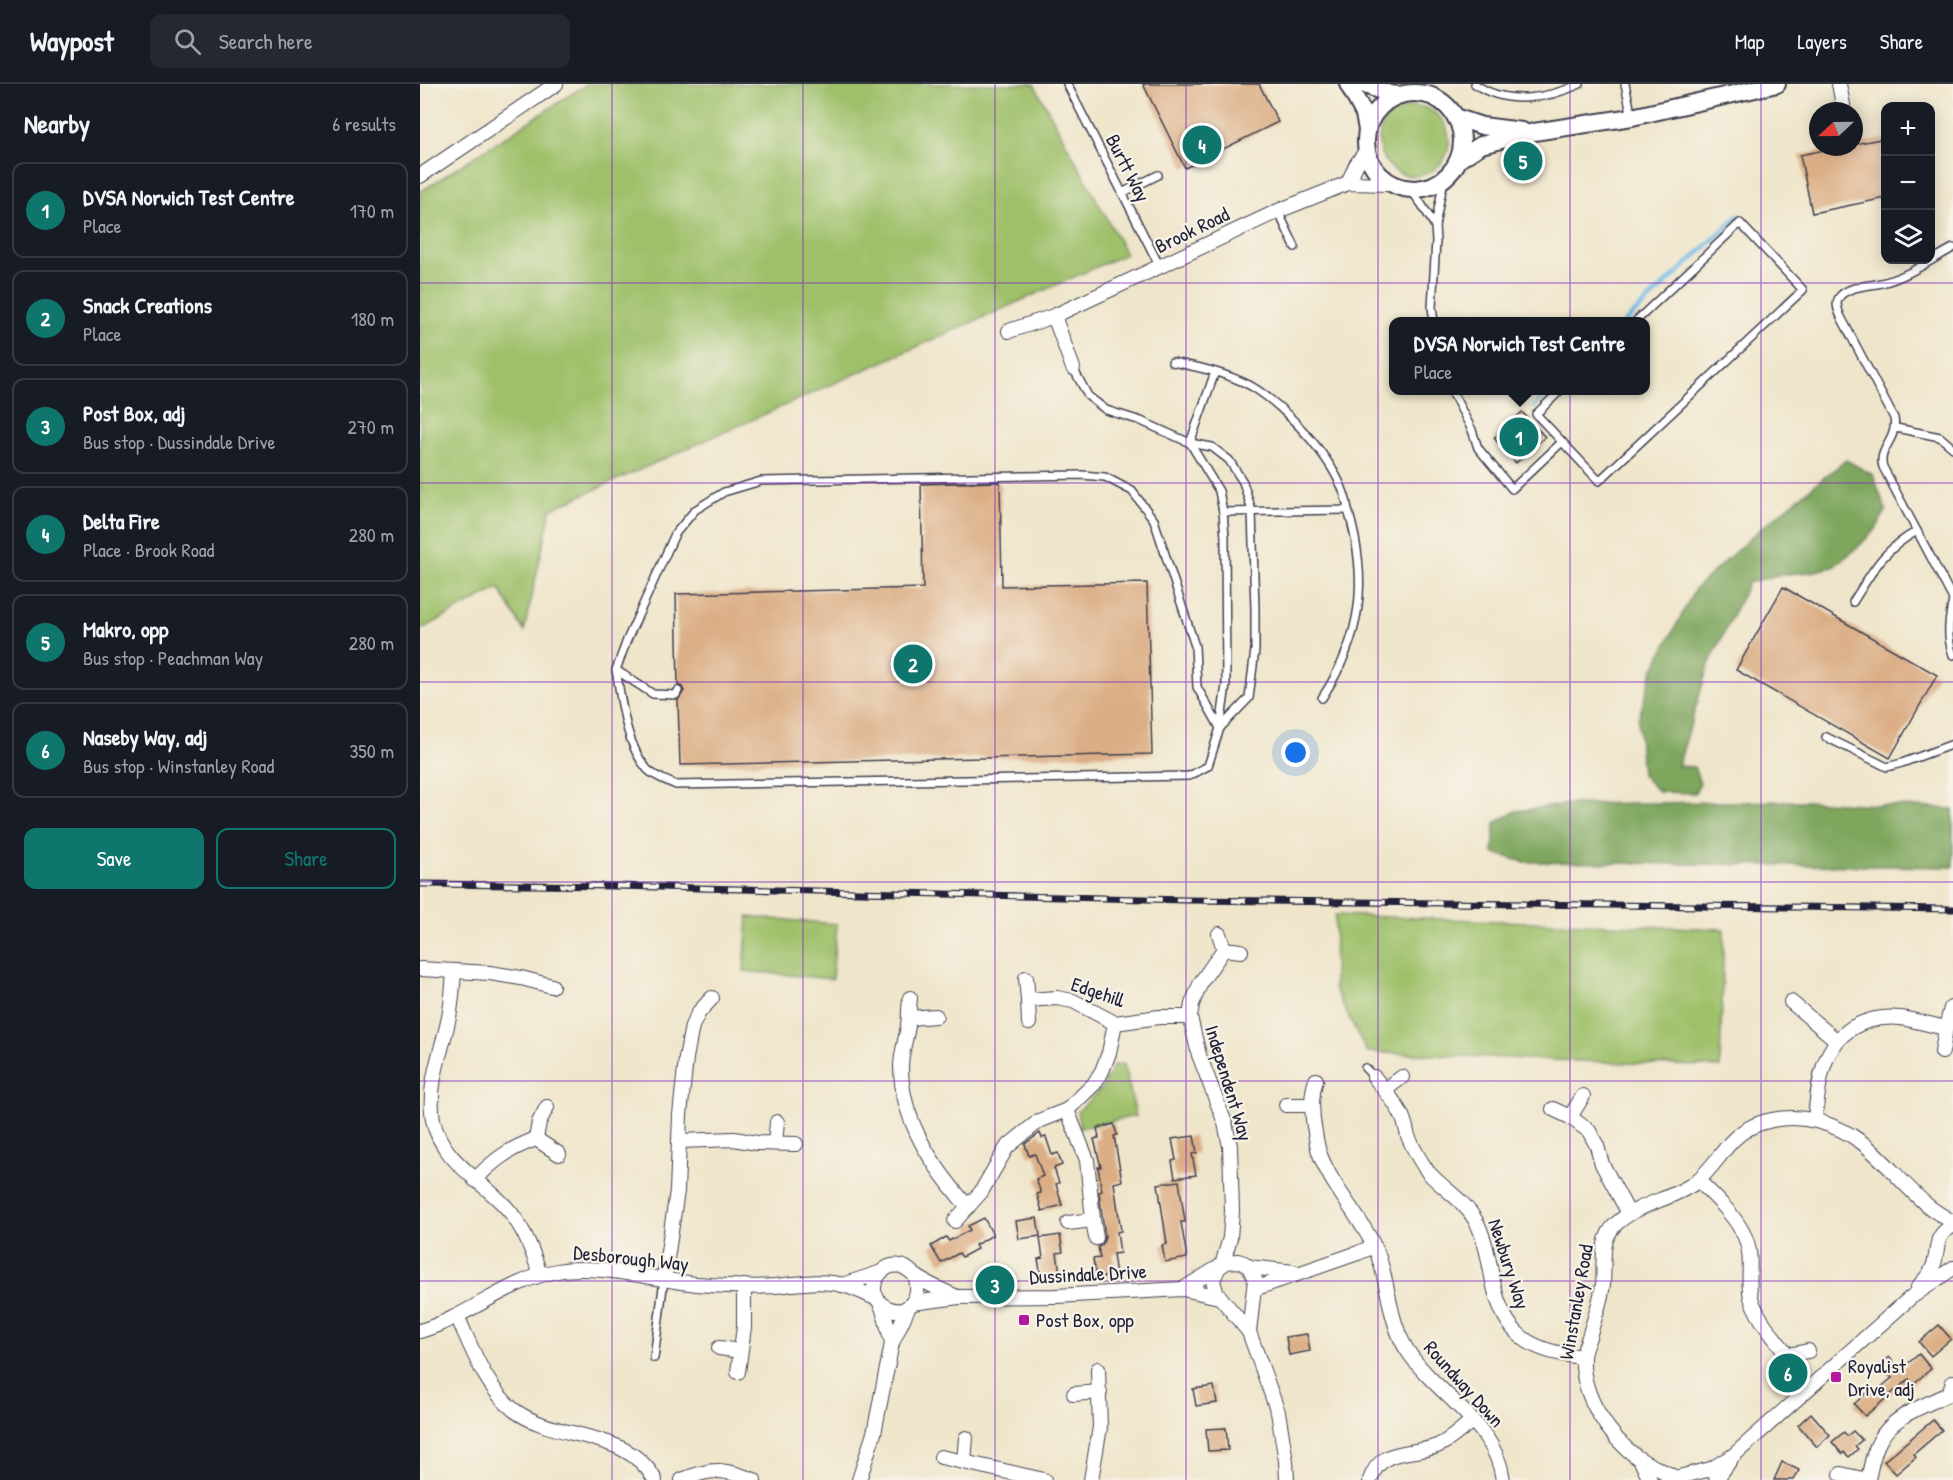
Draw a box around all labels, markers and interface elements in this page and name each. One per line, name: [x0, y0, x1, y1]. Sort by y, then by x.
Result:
search box: [150, 14, 570, 68]
text: Waypost: [30, 22, 114, 60]
icon: search: [171, 25, 204, 58]
text: Search here: [219, 26, 313, 56]
text: Map: [1735, 27, 1764, 56]
text: Layers: [1797, 27, 1847, 56]
text: Share: [1880, 27, 1923, 56]
north arrow: [1809, 102, 1863, 156]
map controls: [1881, 102, 1935, 264]
button: +: [1881, 102, 1935, 156]
text: Nearby: [24, 106, 90, 141]
text: 6 results: [332, 110, 396, 137]
pin: 4: [1182, 122, 1222, 168]
street label: Burtt Way: [1100, 129, 1157, 206]
pin: 5: [1504, 138, 1542, 184]
button: −: [1881, 156, 1935, 210]
text: DVSA Norwich Test Centre: [83, 182, 294, 212]
text: 1: [42, 197, 49, 224]
text: 170 m: [350, 197, 394, 224]
street label: Brook Road: [1150, 200, 1234, 259]
button: layers: [1881, 210, 1935, 264]
text: Place: [83, 212, 122, 239]
text: Snack Creations: [83, 290, 212, 320]
text: 2: [41, 305, 50, 332]
text: 180 m: [351, 305, 394, 332]
popup: [1389, 317, 1650, 395]
text: Place: [83, 320, 122, 347]
text: DVSA Norwich Test Centre: [1414, 328, 1625, 358]
text: Place: [1414, 358, 1452, 385]
text: Post Box, adj: [83, 398, 185, 428]
text: 3: [41, 413, 50, 440]
text: 270 m: [348, 413, 394, 440]
pin: 1: [1500, 414, 1538, 460]
text: Bus stop · Dussindale Drive: [83, 428, 275, 455]
text: Delta Fire: [83, 506, 160, 536]
text: 4: [42, 521, 49, 548]
text: 280 m: [349, 521, 394, 548]
text: Place · Brook Road: [83, 536, 214, 563]
text: Makro, opp: [83, 614, 168, 644]
text: 5: [41, 629, 50, 656]
text: 280 m: [349, 629, 394, 656]
pin: 2: [894, 642, 932, 686]
text: Bus stop · Peachman Way: [83, 644, 263, 671]
text: Naseby Way, adj: [83, 722, 207, 752]
text: 6: [42, 737, 49, 764]
text: 350 m: [349, 737, 394, 764]
your location: [1281, 738, 1310, 767]
text: Bus stop · Winstanley Road: [83, 752, 274, 779]
button: Save: [24, 828, 204, 889]
button: Share: [216, 828, 396, 889]
street label: Edgehill: [1068, 970, 1129, 1013]
street label: Independent Way: [1199, 1022, 1260, 1144]
street label: Newbury Way: [1482, 1215, 1537, 1312]
street label: Desborough Way: [572, 1238, 690, 1277]
street label: Winstanley Road: [1552, 1242, 1599, 1362]
street label: Dussindale Drive: [1029, 1257, 1147, 1290]
pin: 3: [976, 1262, 1014, 1308]
place label: Post Box, opp: [1036, 1306, 1134, 1333]
marker: Post Box, opp: [1017, 1313, 1031, 1327]
street label: Roundway Down: [1418, 1335, 1511, 1433]
pin: 6: [1768, 1350, 1808, 1396]
place label: Royalist Drive, adj: [1848, 1352, 1915, 1402]
marker: Royalist Drive, adj: [1829, 1370, 1843, 1384]

